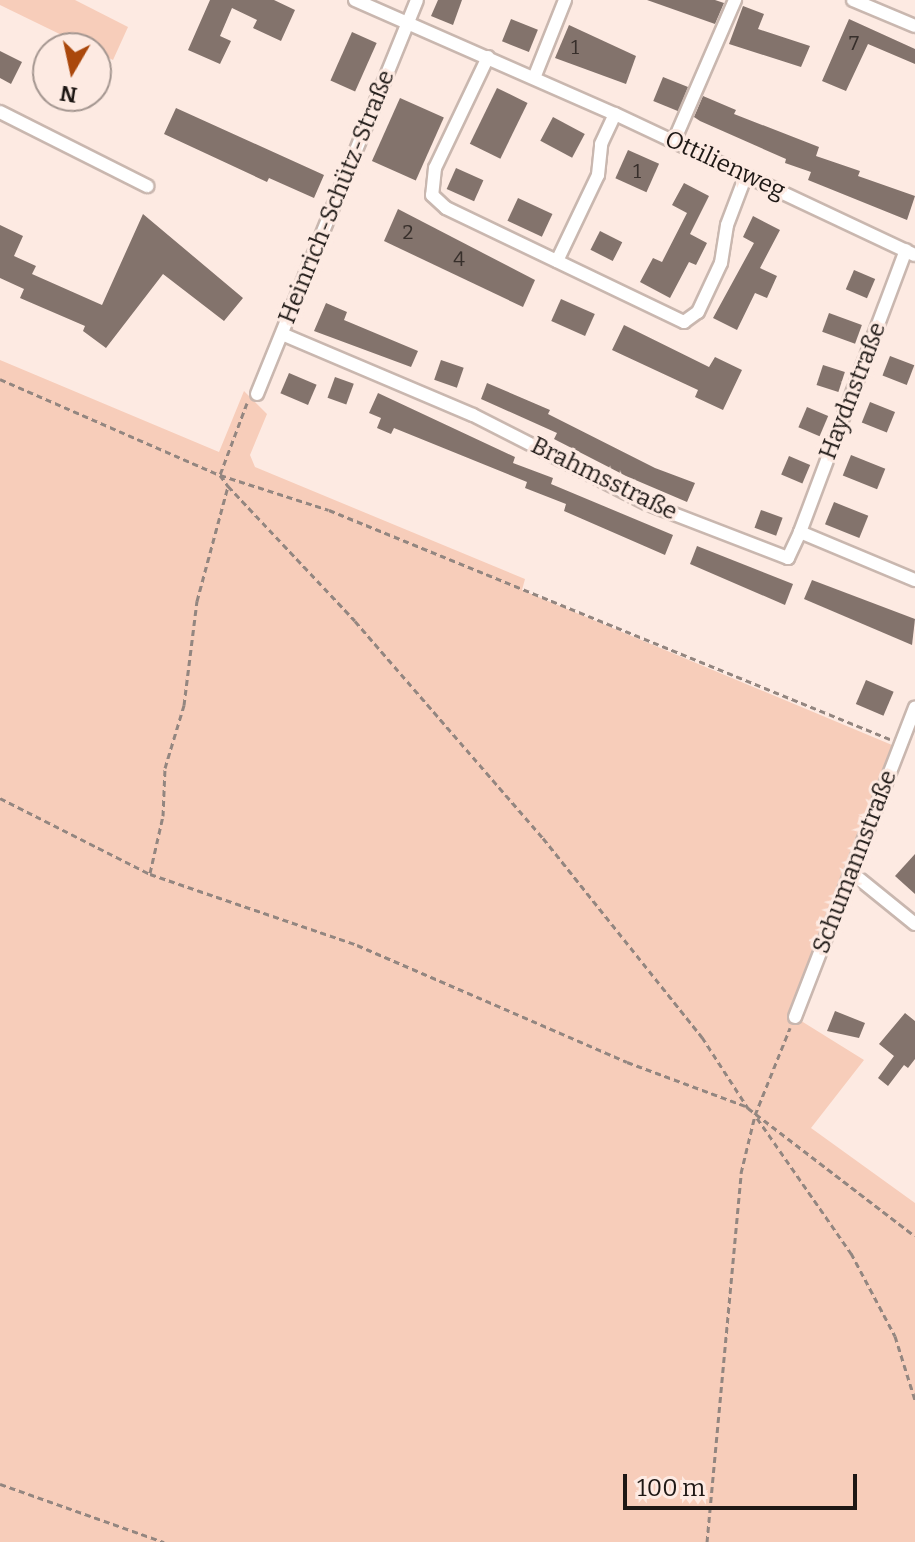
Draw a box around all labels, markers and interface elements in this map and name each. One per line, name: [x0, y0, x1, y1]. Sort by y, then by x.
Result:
house number: 7: [849, 31, 859, 55]
north arrow: [32, 32, 112, 112]
house number: 1: [571, 35, 579, 59]
street label: Heinrich-Schütz-Straße: [273, 66, 401, 328]
text: N: [58, 80, 79, 109]
street label: Ottilienweg: [660, 125, 790, 205]
house number: 1: [633, 159, 641, 183]
house number: 2: [403, 220, 413, 244]
house number: 4: [453, 247, 465, 271]
street label: Haydnstraße: [814, 318, 892, 464]
street label: Brahmsstraße: [526, 431, 682, 527]
street label: Schumannstraße: [807, 766, 903, 958]
scale bar: [627, 1458, 861, 1508]
text: 100 m: [637, 1474, 705, 1502]

